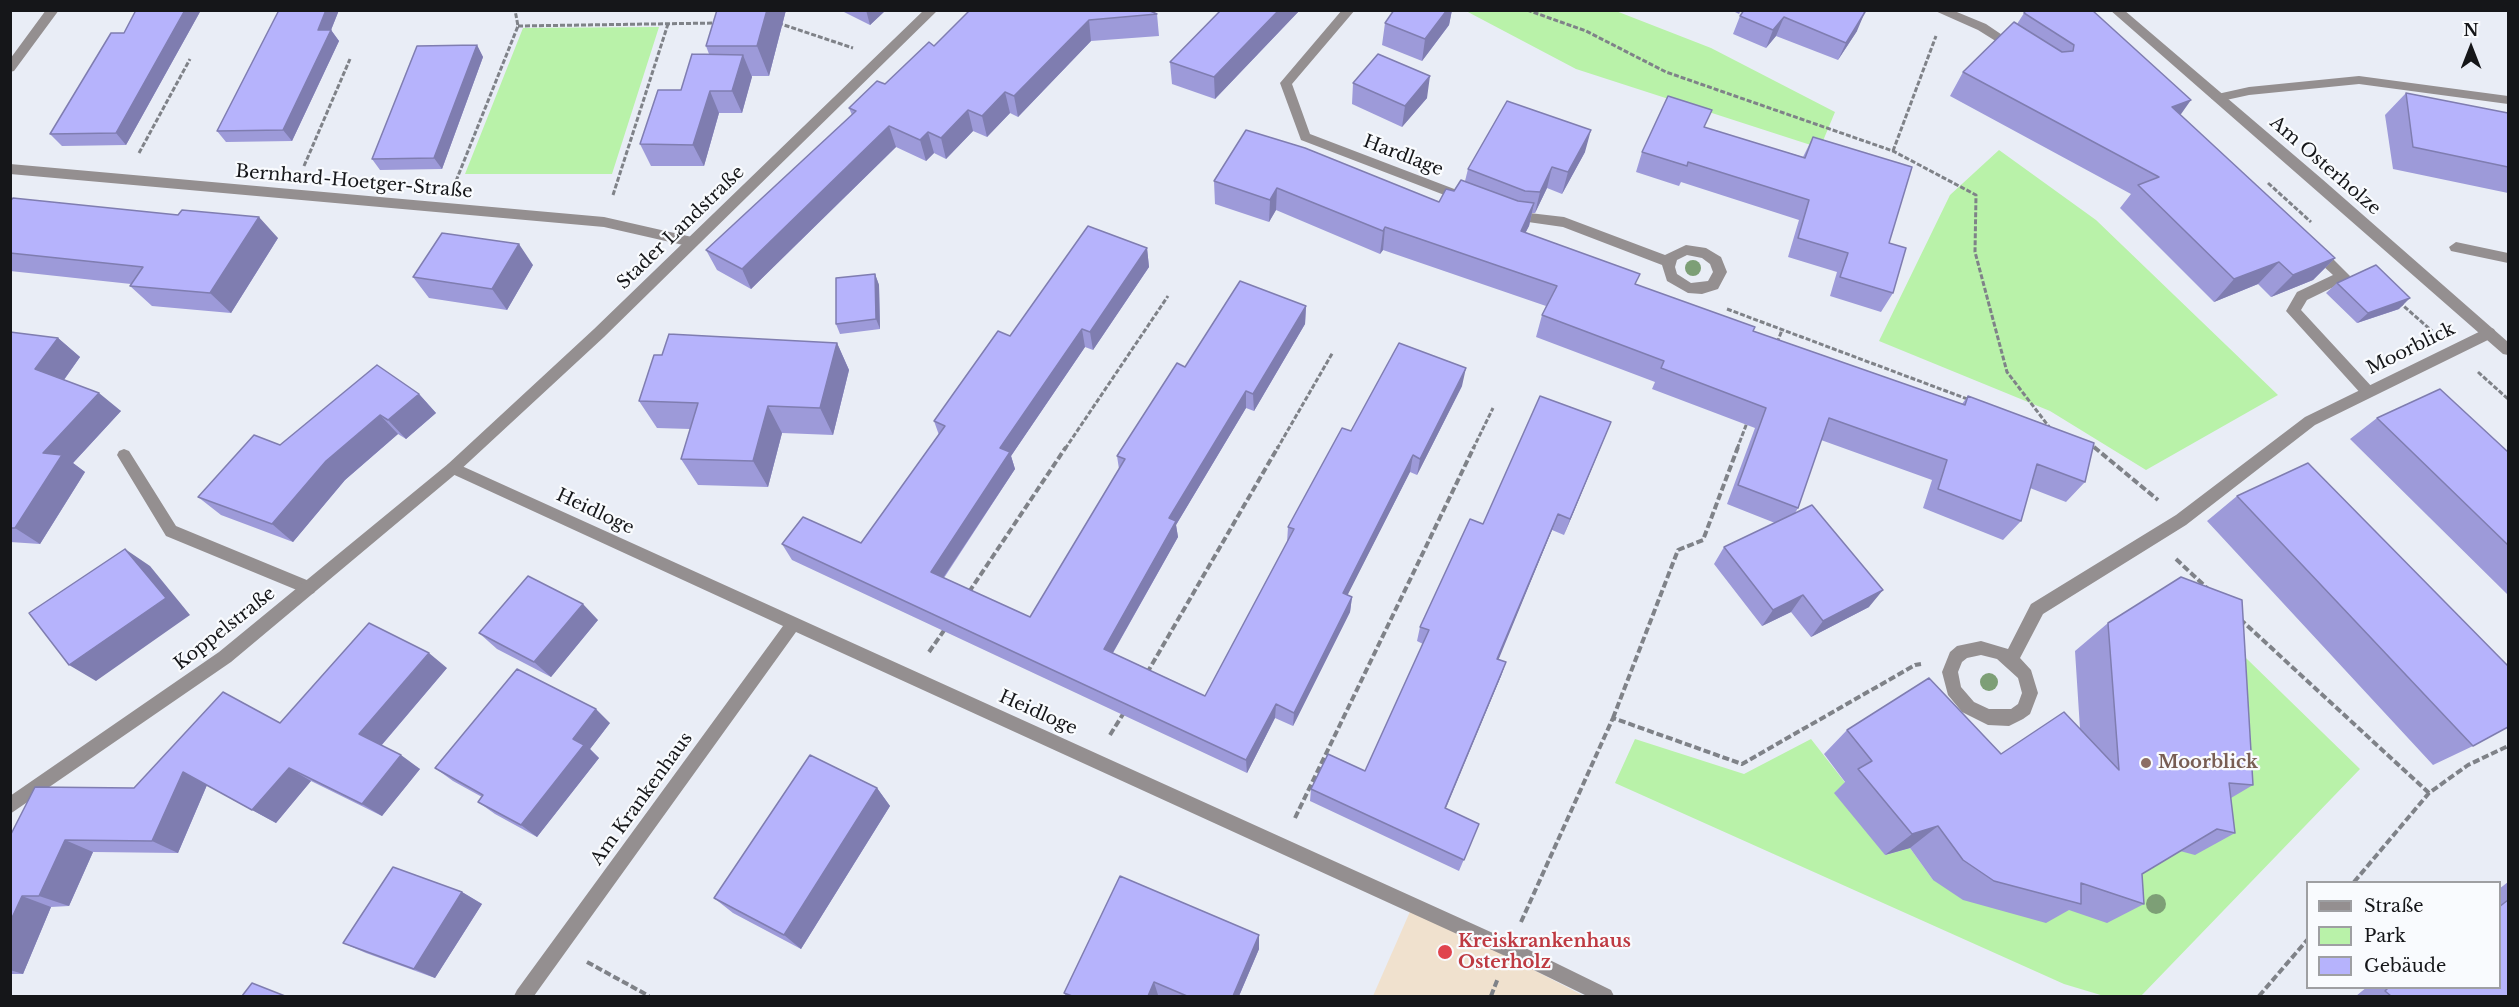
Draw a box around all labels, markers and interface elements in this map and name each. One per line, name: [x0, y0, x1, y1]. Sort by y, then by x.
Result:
north arrow: [2441, 18, 2501, 78]
text: N: [2463, 20, 2479, 40]
street label: Am Osterholze: [2265, 112, 2385, 220]
street label: Hardlage: [1360, 131, 1446, 181]
street label: Bernhard-Hoetger-Straße: [235, 161, 473, 203]
street label: Stader Landstraße: [613, 162, 749, 294]
street label: Moorblick: [2363, 318, 2459, 380]
street label: Heidloge: [553, 485, 637, 539]
street label: Koppelstraße: [170, 583, 280, 675]
street label: Heidloge: [995, 686, 1081, 740]
street label: Am Krankenhaus: [587, 728, 697, 870]
place label: Moorblick: [2158, 752, 2258, 774]
marker: Moorblick: [2139, 756, 2153, 770]
legend: [2306, 881, 2501, 989]
text: Straße: [2364, 895, 2424, 917]
text: Park: [2364, 925, 2406, 947]
place label: Kreiskrankenhaus Osterholz: [1458, 931, 1631, 974]
marker: Kreiskrankenhaus Osterholz: [1436, 943, 1454, 961]
text: Gebäude: [2364, 955, 2446, 977]

